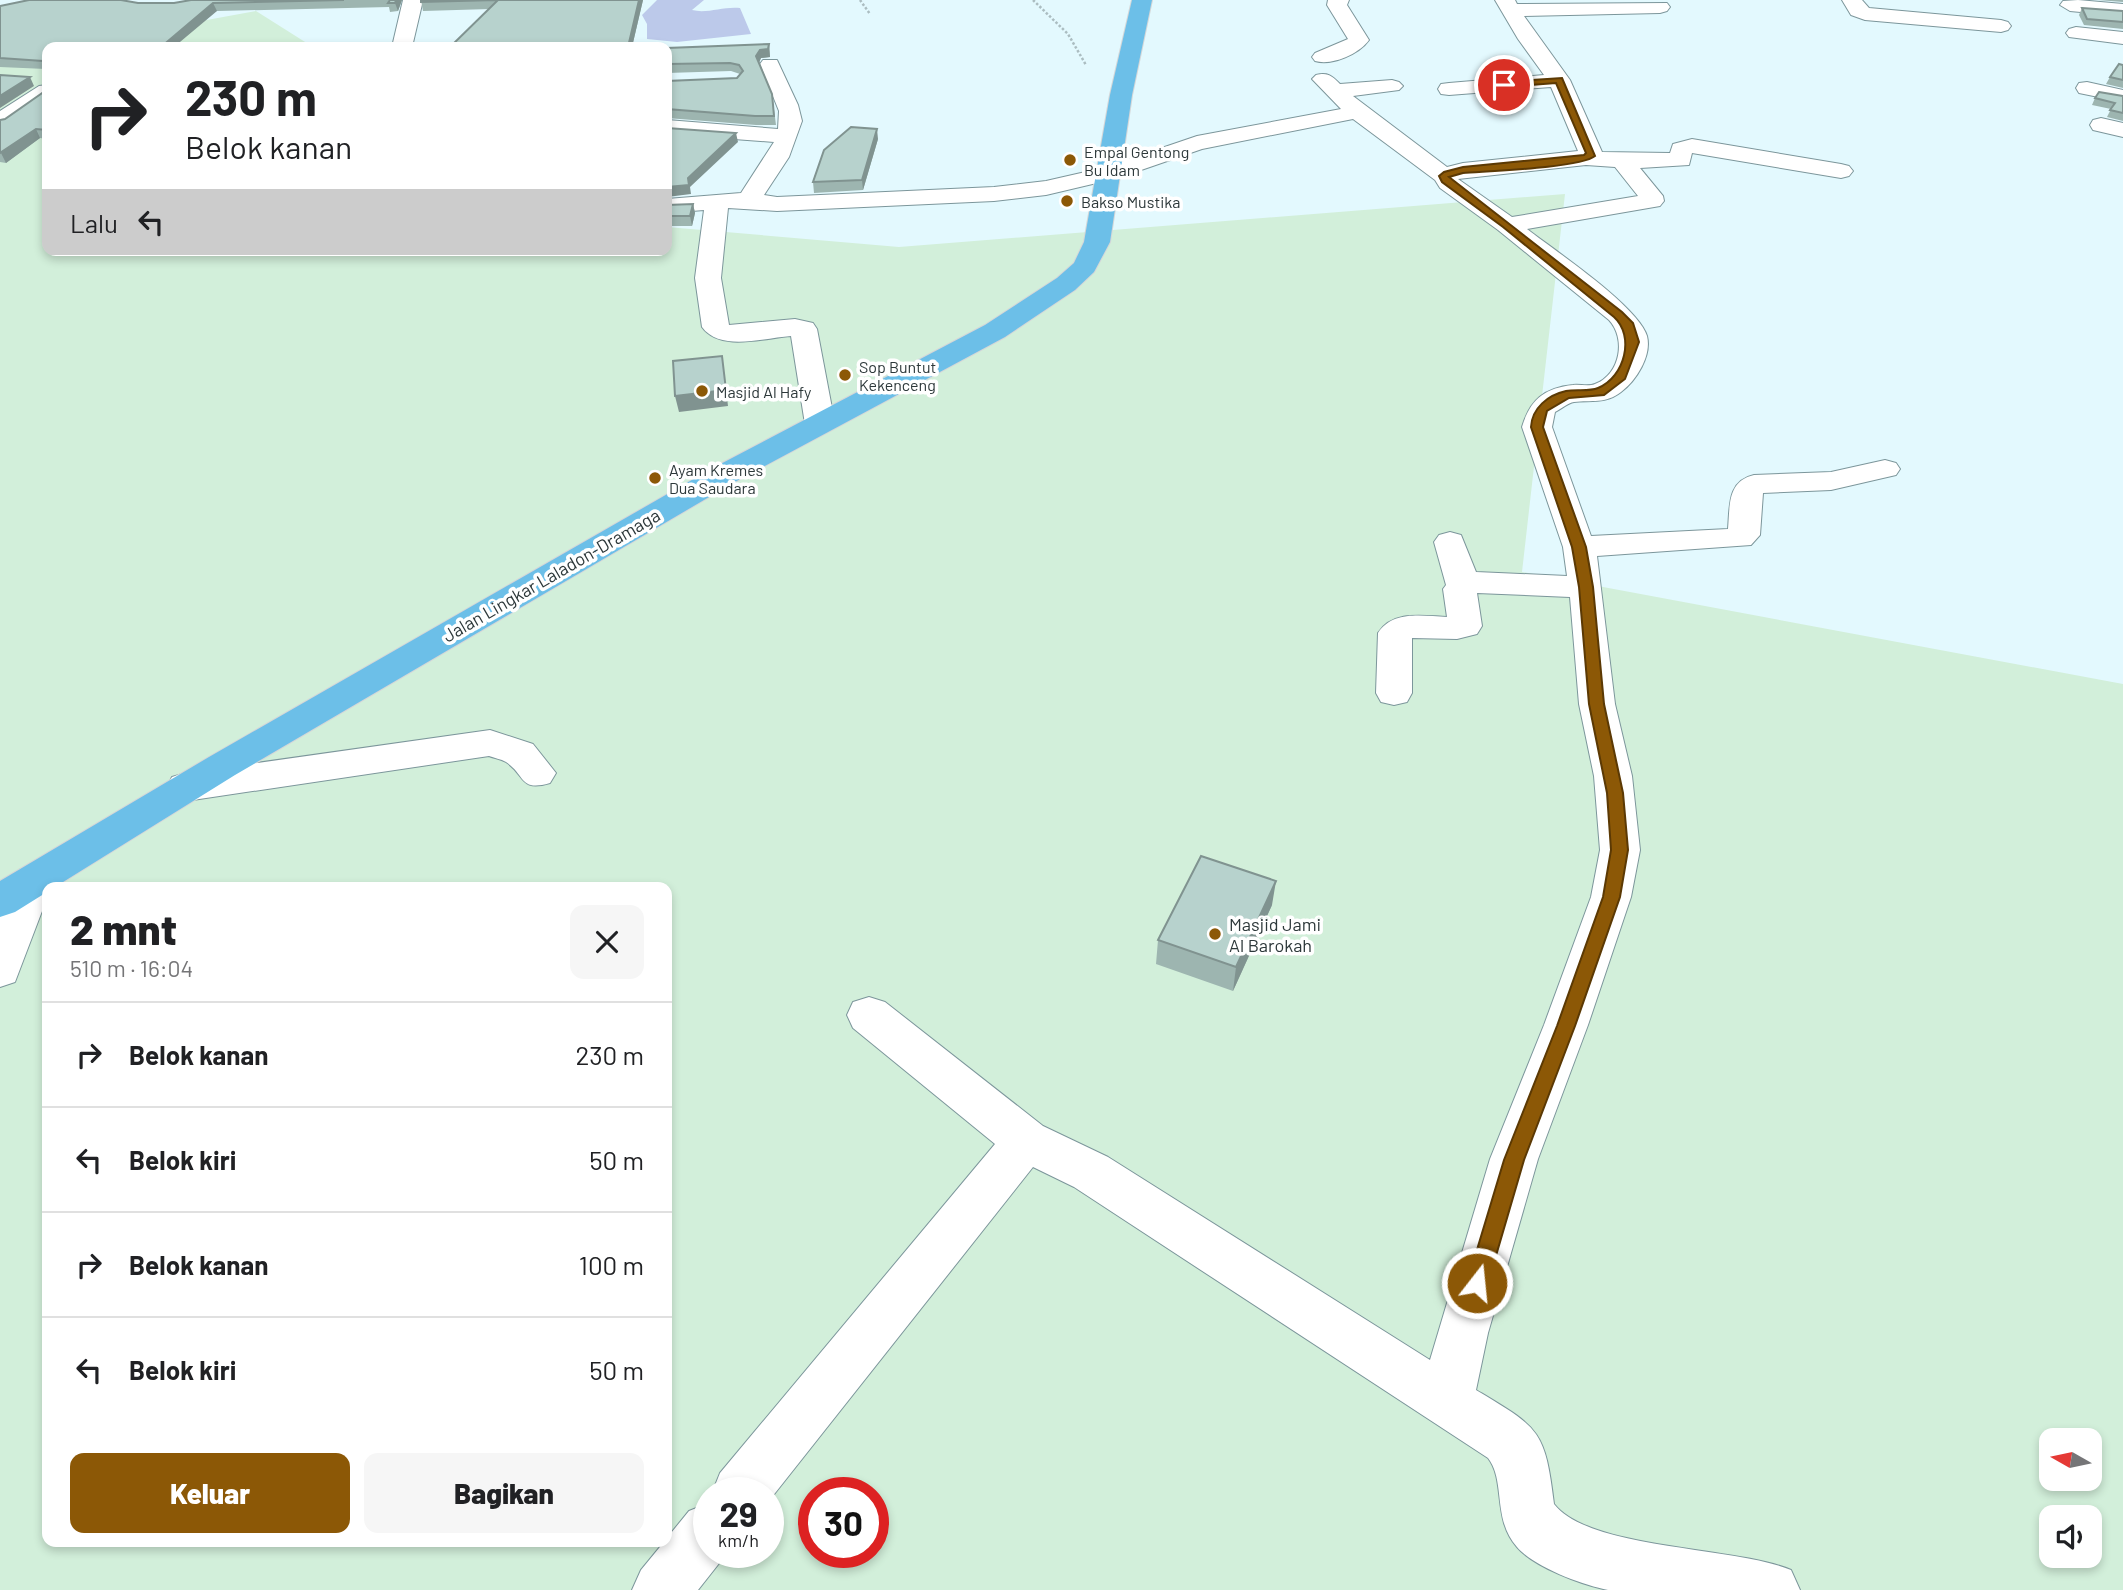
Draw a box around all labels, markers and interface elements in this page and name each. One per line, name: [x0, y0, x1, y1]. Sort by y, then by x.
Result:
pin: [1474, 55, 1534, 115]
icon: arrive: [1485, 66, 1523, 104]
text: 230 m: [185, 67, 317, 126]
icon: right: [70, 70, 161, 161]
text: Belok kanan: [185, 127, 352, 165]
place label: Empal Gentong Bu Idam: [1084, 142, 1189, 179]
marker: Empal Gentong Bu Idam: [1062, 152, 1078, 168]
place label: Bakso Mustika: [1081, 192, 1180, 211]
marker: Bakso Mustika: [1059, 193, 1075, 209]
icon: left: [132, 203, 170, 241]
text: Lalu: [70, 207, 118, 238]
place label: Sop Buntut Kekenceng: [859, 357, 936, 394]
marker: Sop Buntut Kekenceng: [837, 367, 853, 383]
place label: Masjid Al Hafy: [716, 382, 812, 401]
marker: Masjid Al Hafy: [694, 383, 710, 399]
place label: Ayam Kremes Dua Saudara: [669, 460, 763, 497]
marker: Ayam Kremes Dua Saudara: [647, 470, 663, 486]
street label: Jalan Lingkar Laladon-Dramaga: [438, 504, 664, 646]
text: 2 mnt: [70, 903, 177, 953]
button: close: [570, 905, 644, 979]
place label: Masjid Jami Al Barokah: [1229, 913, 1321, 956]
marker: Masjid Jami Al Barokah: [1207, 926, 1223, 942]
text: 510 m · 16:04: [70, 954, 193, 982]
icon: right: [70, 1036, 108, 1074]
text: Belok kanan: [129, 1039, 268, 1070]
text: 230 m: [575, 1039, 644, 1070]
icon: left: [70, 1141, 108, 1179]
text: Belok kiri: [129, 1144, 236, 1175]
text: 50 m: [589, 1144, 644, 1175]
icon: right: [70, 1246, 108, 1284]
position arrow: [1440, 1246, 1514, 1320]
text: Belok kanan: [129, 1249, 268, 1280]
text: 100 m: [579, 1249, 644, 1280]
icon: left: [70, 1351, 108, 1389]
text: Belok kiri: [129, 1354, 236, 1385]
text: 50 m: [589, 1354, 644, 1385]
north arrow: [2039, 1428, 2102, 1491]
map controls: [2039, 1428, 2102, 1568]
button: Keluar: [70, 1453, 350, 1533]
button: Bagikan: [364, 1453, 644, 1533]
speed limit sign: 30: [798, 1477, 889, 1568]
text: 29: [719, 1492, 758, 1534]
button: sound: [2039, 1505, 2102, 1568]
text: km/h: [718, 1529, 759, 1551]

